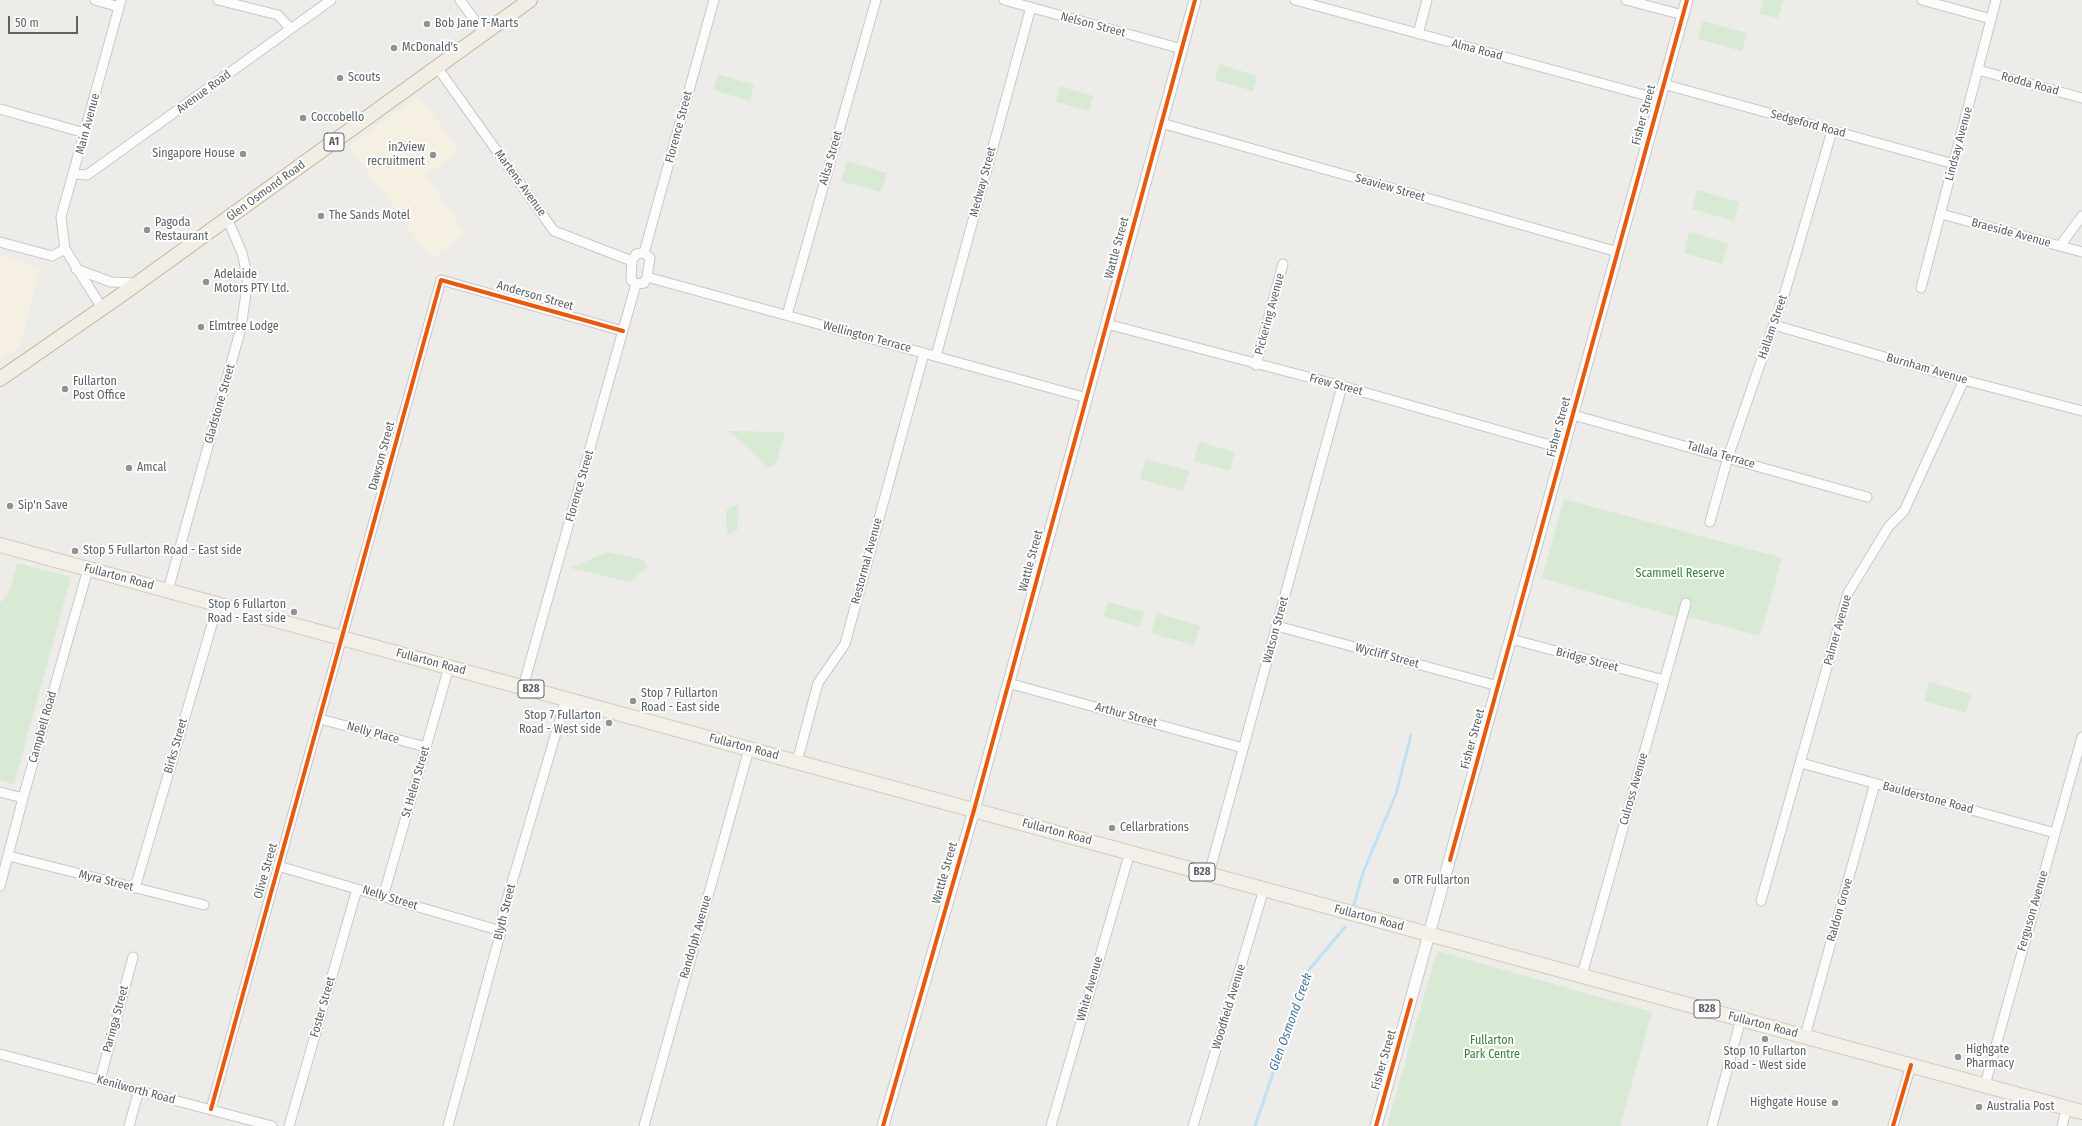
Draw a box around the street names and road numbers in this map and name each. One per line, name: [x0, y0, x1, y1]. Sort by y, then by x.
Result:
street label: Nelson Street: [1059, 9, 1127, 41]
street label: Alma Road: [1450, 36, 1504, 64]
street label: Avenue Road: [174, 67, 234, 117]
street label: Rodda Road: [2000, 69, 2060, 99]
street label: Fisher Street: [1629, 83, 1659, 147]
street label: Florence Street: [662, 89, 696, 165]
street label: Main Avenue: [73, 92, 103, 156]
street label: Lindsay Avenue: [1942, 105, 1976, 183]
street label: Sedgeford Road: [1769, 107, 1847, 141]
street label: Ailsa Street: [816, 129, 846, 187]
road number: A1: [324, 133, 344, 151]
street label: Medway Street: [967, 145, 999, 219]
street label: Martens Avenue: [491, 147, 549, 219]
street label: Glen Osmond Road: [224, 158, 308, 224]
street label: Seaview Street: [1353, 171, 1427, 205]
street label: Wattle Street: [1102, 215, 1132, 281]
street label: Braeside Avenue: [1970, 215, 2052, 251]
street label: Pickering Avenue: [1252, 272, 1288, 356]
street label: Anderson Street: [495, 278, 575, 314]
street label: Hallam Street: [1755, 293, 1791, 361]
street label: Wellington Terrace: [821, 318, 913, 356]
street label: Burnham Avenue: [1885, 351, 1969, 387]
street label: Gladstone Street: [202, 363, 238, 445]
street label: Frew Street: [1308, 371, 1364, 399]
street label: Fisher Street: [1544, 395, 1574, 459]
street label: Dawson Street: [366, 420, 398, 492]
street label: Tallala Terrace: [1685, 438, 1757, 472]
street label: Florence Street: [563, 449, 597, 523]
street label: Restormal Avenue: [849, 516, 885, 606]
street label: Wattle Street: [1016, 528, 1046, 594]
street label: Fullarton Road: [83, 561, 155, 593]
street label: Palmer Avenue: [1821, 593, 1855, 667]
street label: Watson Street: [1260, 595, 1292, 665]
street label: Wycliff Street: [1354, 641, 1420, 671]
street label: Bridge Street: [1554, 645, 1620, 675]
street label: Fullarton Road: [395, 646, 467, 678]
road number: B28: [518, 680, 544, 698]
street label: Campbell Road: [26, 690, 60, 764]
street label: Arthur Street: [1093, 700, 1159, 730]
street label: Fisher Street: [1458, 707, 1488, 771]
street label: Birks Street: [161, 717, 191, 775]
street label: Nelly Place: [345, 719, 401, 747]
street label: Fullarton Road: [708, 731, 780, 763]
street label: St Helen Street: [399, 745, 433, 819]
street label: Culross Avenue: [1617, 751, 1651, 827]
street label: Baulderstone Road: [1881, 779, 1975, 817]
street label: Fullarton Road: [1021, 816, 1093, 848]
street label: Wattle Street: [929, 840, 961, 906]
street label: Olive Street: [251, 841, 281, 901]
road number: B28: [1189, 863, 1215, 881]
street label: Myra Street: [77, 867, 135, 895]
street label: Ferguson Avenue: [2015, 869, 2051, 953]
street label: Raldon Grove: [1824, 877, 1856, 943]
street label: Blyth Street: [491, 882, 519, 942]
street label: Nelly Street: [361, 883, 419, 913]
street label: Randolph Avenue: [677, 894, 715, 980]
street label: Fullarton Road: [1333, 902, 1405, 934]
street label: White Avenue: [1074, 955, 1106, 1023]
street label: Woodfield Avenue: [1209, 963, 1249, 1051]
street label: Foster Street: [307, 975, 339, 1039]
street label: Paringa Street: [100, 984, 132, 1054]
road number: B28: [1694, 1000, 1720, 1018]
street label: Fullarton Road: [1727, 1009, 1799, 1041]
street label: Fisher Street: [1369, 1028, 1399, 1092]
street label: Kenilworth Road: [95, 1073, 177, 1107]

